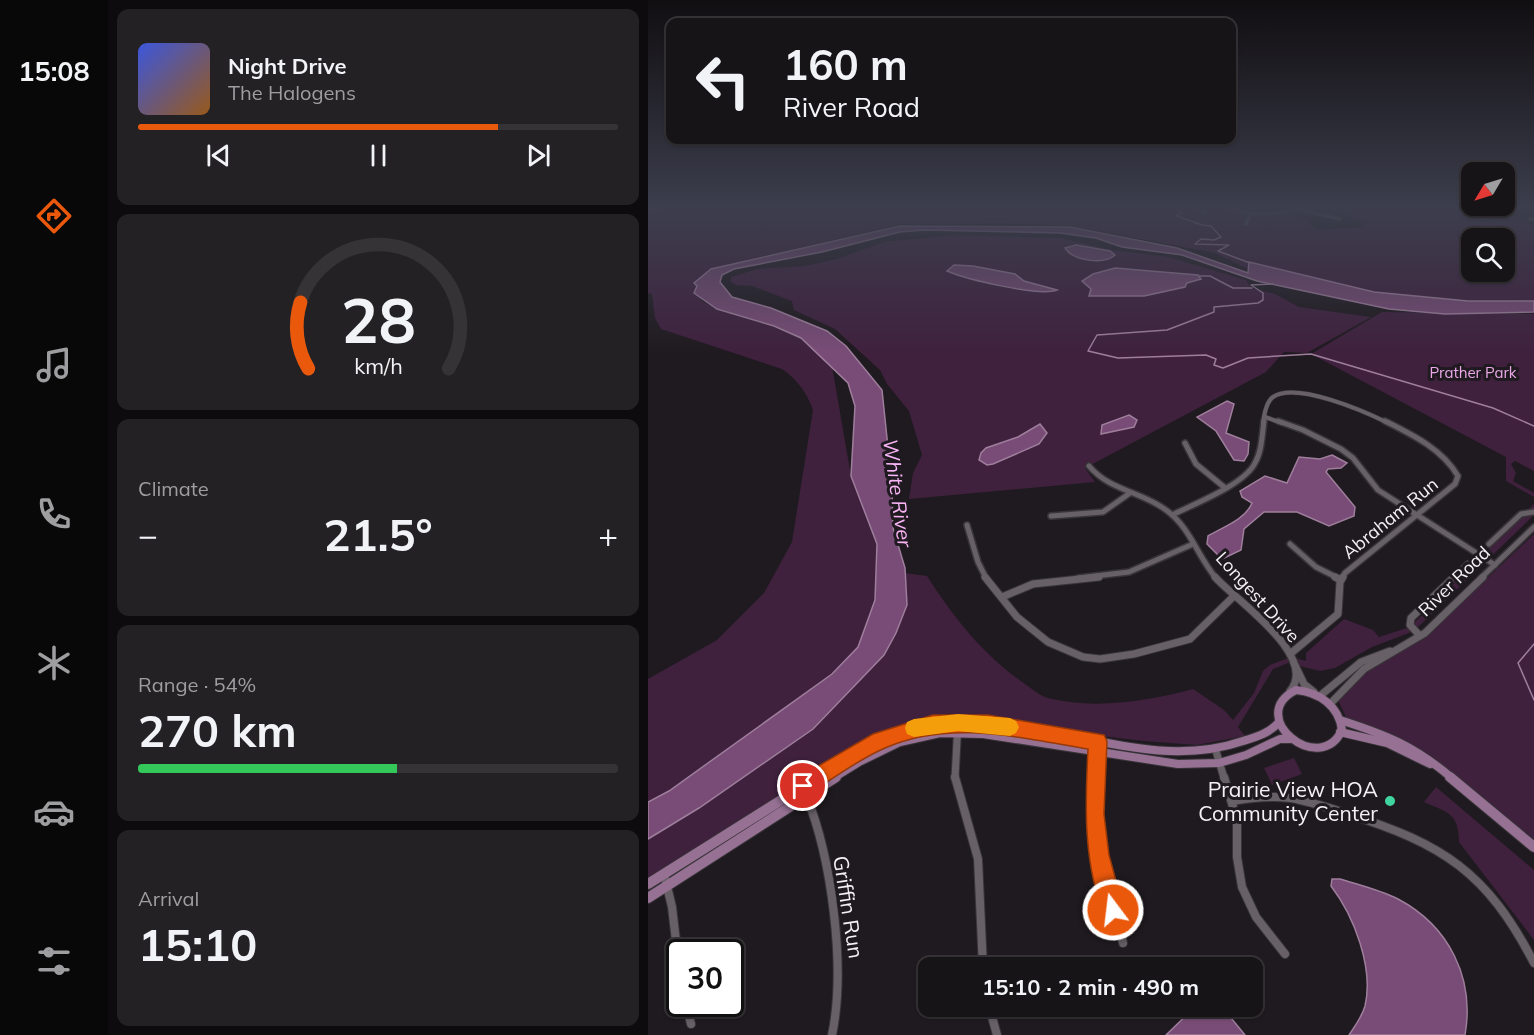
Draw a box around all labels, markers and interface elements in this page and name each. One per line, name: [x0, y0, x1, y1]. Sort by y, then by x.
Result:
text: 160 m: [783, 38, 908, 91]
icon: left: [684, 42, 762, 120]
text: Night Drive: [228, 52, 347, 80]
text: 15:08: [18, 54, 90, 88]
text: The Halogens: [228, 80, 356, 105]
text: River Road: [783, 90, 920, 124]
icon: previous: [202, 139, 235, 172]
icon: pause: [362, 139, 395, 172]
icon: next: [522, 139, 555, 172]
north arrow: [1461, 162, 1515, 216]
map controls: [1461, 162, 1515, 282]
icon: directions: [33, 195, 75, 237]
button: search: [1461, 228, 1515, 282]
text: 28: [341, 280, 415, 359]
icon: music: [33, 344, 75, 386]
text: km/h: [354, 353, 402, 380]
park label: Prather Park: [1429, 363, 1517, 382]
water label: White River: [878, 437, 918, 549]
street label: Abraham Run: [1337, 472, 1443, 564]
text: Climate: [138, 476, 209, 501]
icon: phone: [33, 493, 75, 535]
text: 21.5°: [323, 506, 433, 562]
text: −: [138, 514, 158, 555]
text: +: [598, 514, 618, 555]
street label: River Road: [1413, 541, 1495, 621]
street label: Longest Drive: [1211, 547, 1305, 647]
icon: climate: [33, 642, 75, 684]
text: Range · 54%: [138, 672, 256, 697]
text: 270 km: [138, 702, 297, 758]
pin: [777, 760, 828, 811]
icon: arrive: [786, 769, 819, 802]
place label: Prairie View HOA Community Center: [1198, 776, 1379, 826]
icon: car: [33, 791, 75, 833]
marker: Prairie View HOA Community Center: [1383, 794, 1397, 808]
street label: Griffin Run: [828, 854, 870, 960]
position arrow: [1081, 878, 1145, 942]
text: Arrival: [138, 886, 199, 911]
text: 15:10: [138, 916, 257, 972]
speed limit sign: 30: [666, 939, 744, 1017]
icon: filters: [33, 940, 75, 982]
text: 15:10 · 2 min · 490 m: [982, 973, 1199, 1001]

